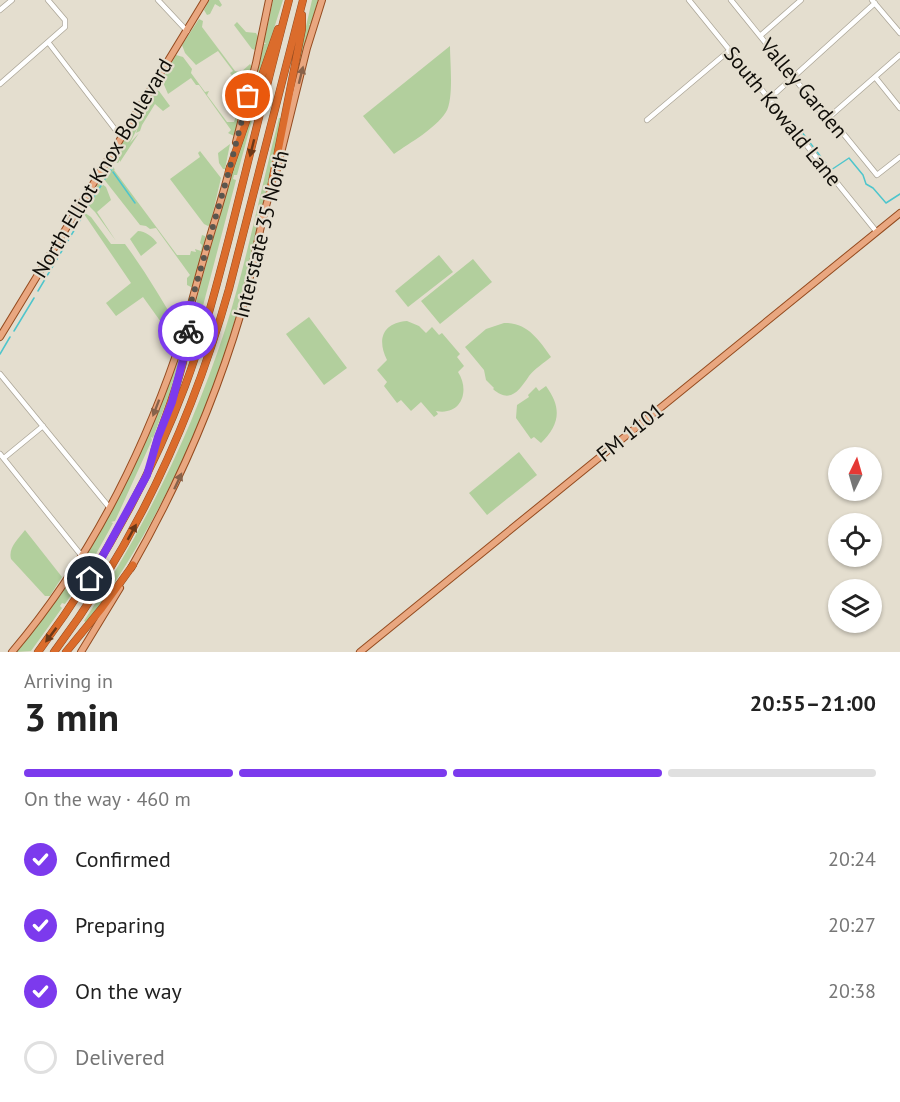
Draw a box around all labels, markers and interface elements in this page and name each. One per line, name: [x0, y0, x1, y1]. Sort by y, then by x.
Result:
street label: Valley Garden: [754, 32, 854, 144]
street label: South Kowald Lane: [718, 40, 848, 192]
street label: North Elliot Knox Boulevard: [26, 54, 178, 282]
one-way arrow: [296, 65, 306, 84]
pin: [222, 70, 273, 121]
icon: bag: [231, 79, 264, 112]
one-way arrow: [247, 139, 256, 157]
street label: Interstate 35 North: [227, 147, 295, 321]
courier: [158, 301, 218, 361]
icon: bike: [172, 315, 205, 348]
street label: FM 1101: [591, 397, 669, 467]
one-way arrow: [151, 399, 161, 417]
north arrow: [828, 447, 882, 501]
map controls: [828, 447, 882, 633]
one-way arrow: [173, 472, 183, 490]
button: locate: [828, 513, 882, 567]
one-way arrow: [126, 524, 136, 541]
pin: [64, 553, 115, 604]
icon: home: [73, 562, 106, 595]
button: layers: [828, 579, 882, 633]
one-way arrow: [45, 626, 57, 642]
text: Arriving in: [24, 668, 113, 694]
text: 20:55–21:00: [750, 689, 876, 717]
text: 3 min: [24, 691, 119, 742]
text: On the way · 460 m: [24, 786, 191, 812]
icon: check: [24, 843, 57, 876]
text: Confirmed: [75, 845, 171, 873]
text: 20:24: [828, 846, 876, 872]
icon: check: [24, 909, 57, 942]
text: Preparing: [75, 911, 165, 939]
text: 20:27: [828, 912, 876, 938]
icon: check: [24, 975, 57, 1008]
text: On the way: [75, 977, 182, 1005]
text: 20:38: [828, 978, 876, 1004]
text: Delivered: [75, 1043, 165, 1071]

